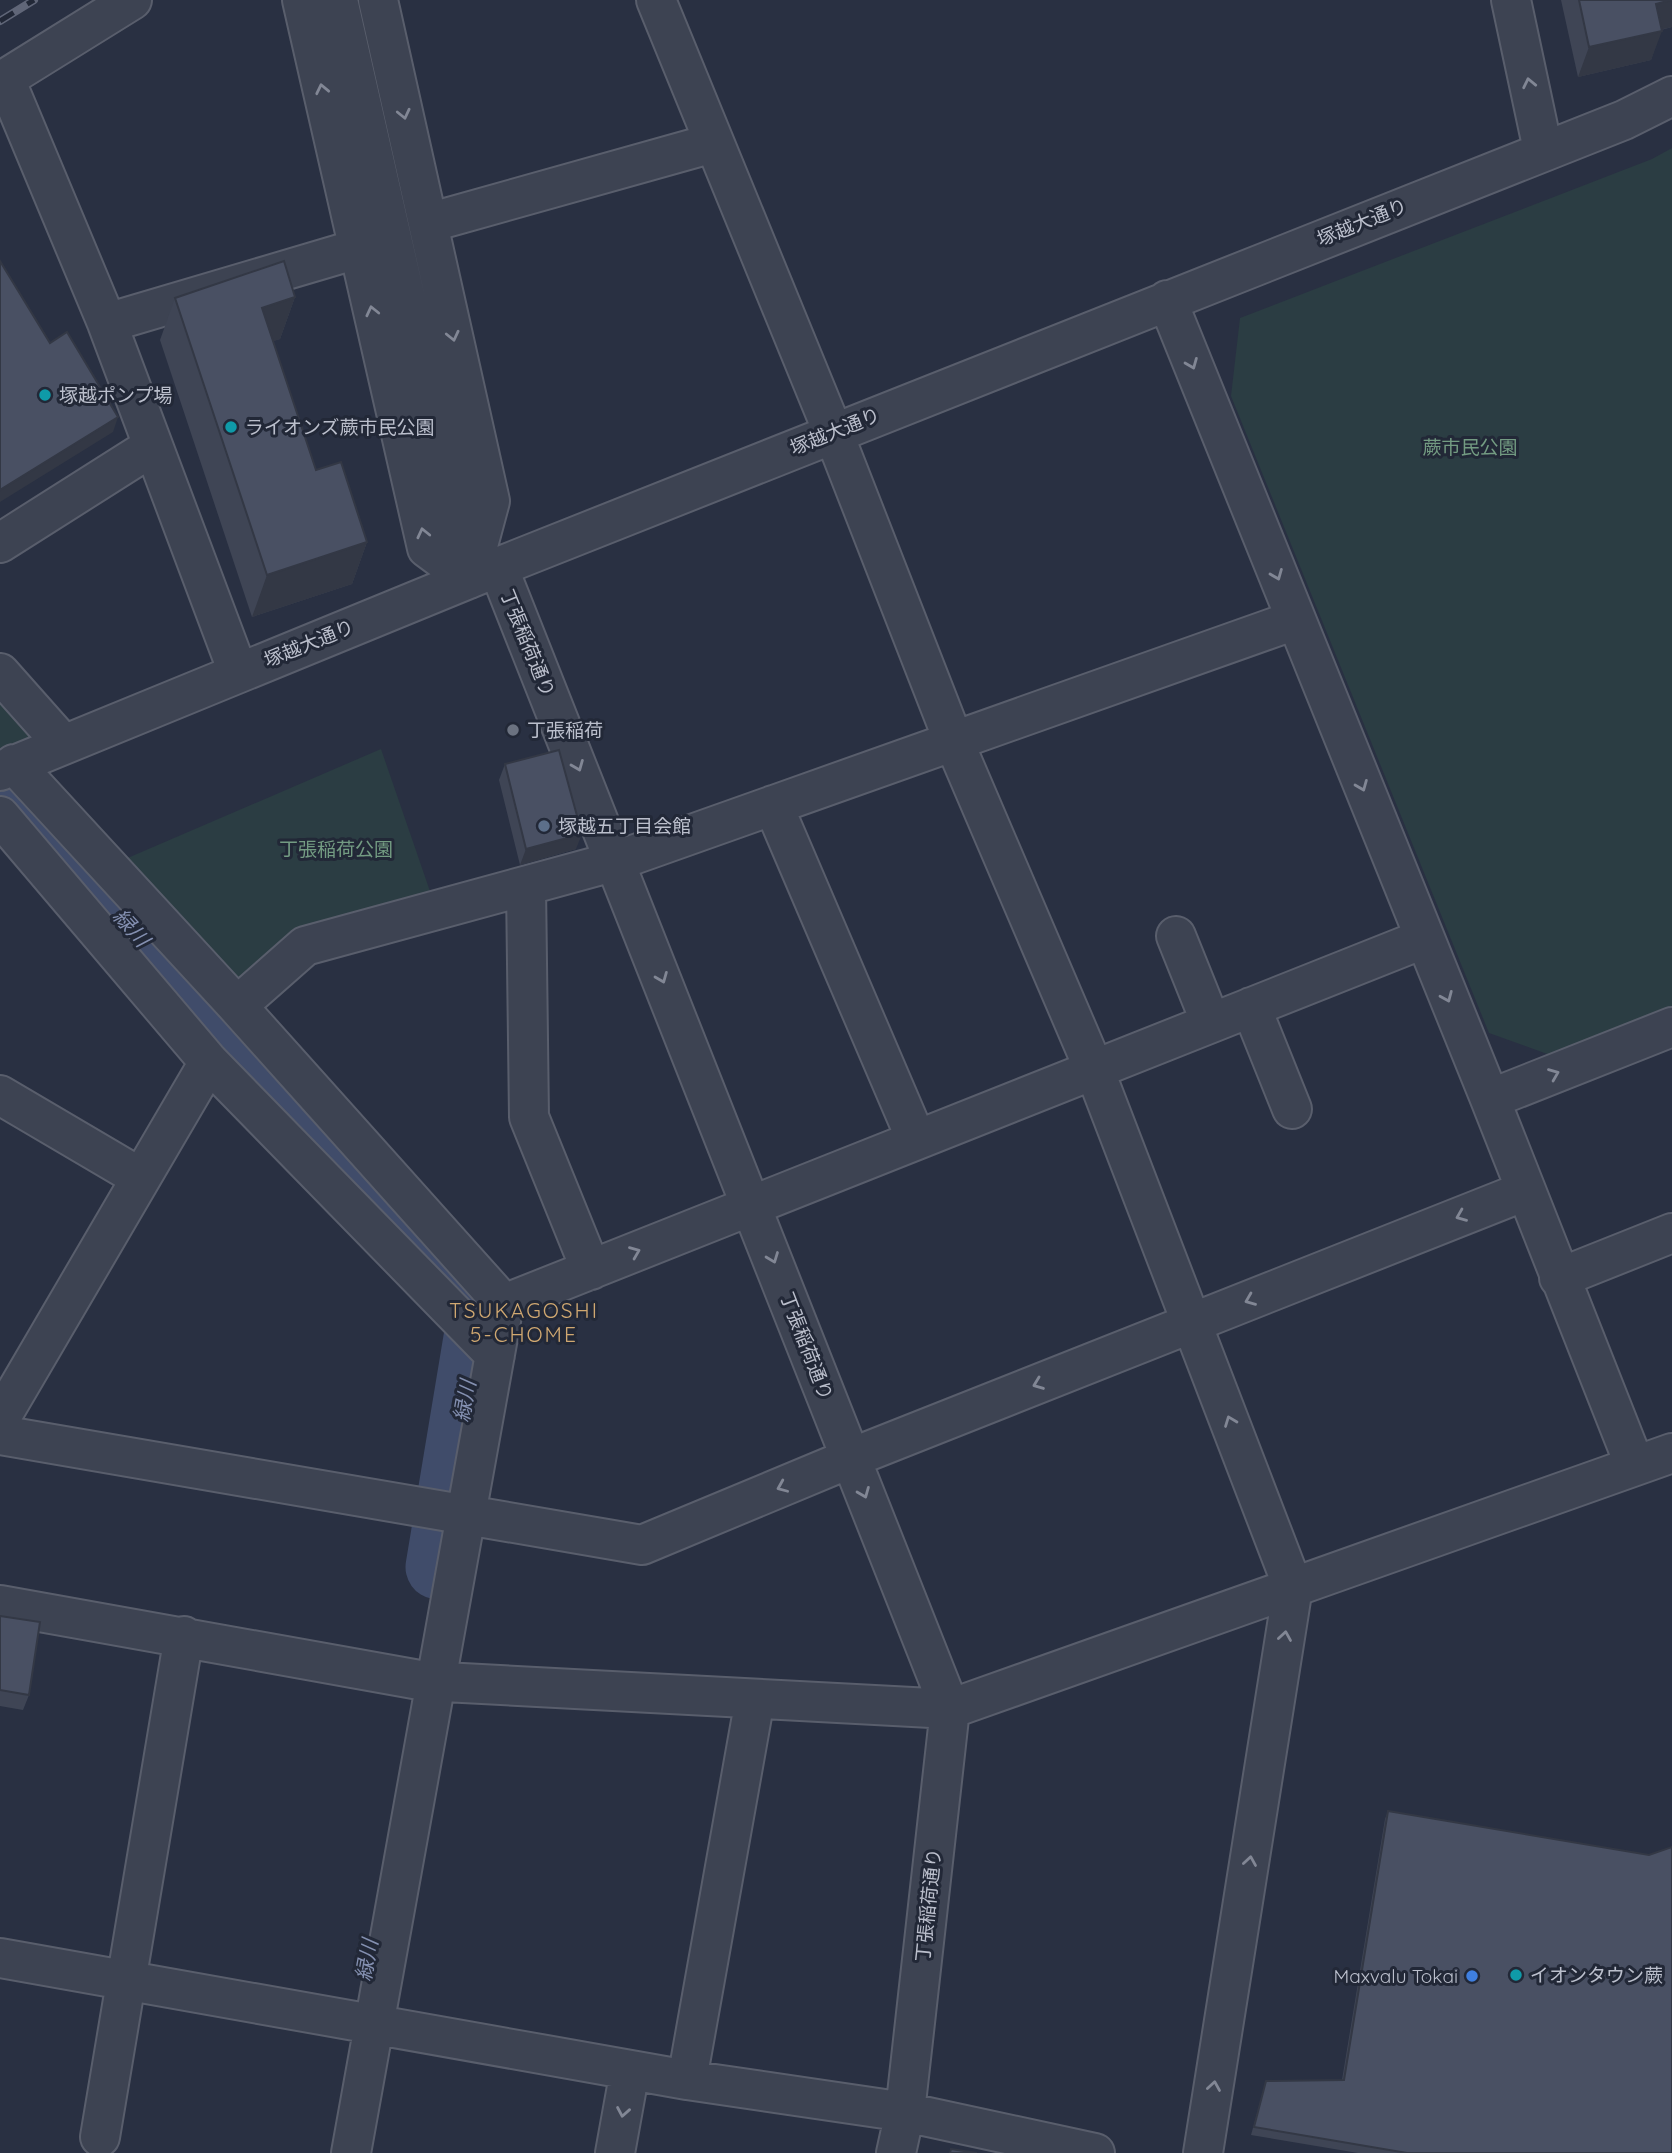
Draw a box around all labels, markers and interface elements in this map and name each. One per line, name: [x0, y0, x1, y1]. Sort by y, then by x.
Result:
one-way arrow: [1522, 77, 1537, 89]
one-way arrow: [316, 83, 330, 95]
one-way arrow: [395, 108, 410, 120]
street label: 塚越大通り: [1313, 193, 1411, 251]
one-way arrow: [365, 305, 380, 317]
one-way arrow: [445, 330, 460, 342]
one-way arrow: [1184, 357, 1198, 369]
place label: 塚越ポンプ場: [59, 383, 172, 407]
marker: 塚越ポンプ場: [37, 387, 53, 403]
street label: 塚越大通り: [786, 402, 884, 460]
place label: ライオンズ蕨市民公園: [245, 415, 435, 439]
marker: ライオンズ蕨市民公園: [223, 419, 239, 435]
park label: 蕨市民公園: [1422, 435, 1518, 459]
one-way arrow: [417, 527, 431, 539]
one-way arrow: [1268, 568, 1282, 580]
street label: 丁張稲荷通り: [496, 586, 560, 700]
street label: 塚越大通り: [260, 614, 358, 672]
place label: 丁張稲荷: [527, 718, 603, 742]
marker: 丁張稲荷: [505, 722, 521, 738]
one-way arrow: [570, 759, 584, 772]
one-way arrow: [1353, 779, 1367, 791]
place label: 塚越五丁目会館: [558, 814, 691, 838]
marker: 塚越五丁目会館: [536, 818, 552, 834]
park label: 丁張稲荷公園: [279, 837, 393, 861]
water label: 緑川: [108, 903, 157, 953]
one-way arrow: [654, 971, 668, 983]
one-way arrow: [1439, 990, 1453, 1002]
one-way arrow: [1546, 1068, 1559, 1082]
one-way arrow: [1456, 1208, 1468, 1222]
one-way arrow: [629, 1247, 641, 1261]
one-way arrow: [764, 1251, 778, 1263]
street label: 丁張稲荷通り: [775, 1288, 839, 1404]
one-way arrow: [1245, 1292, 1257, 1306]
district label: TSUKAGOSHI 5-CHOME: [449, 1297, 599, 1347]
one-way arrow: [1033, 1375, 1045, 1389]
water label: 緑川: [448, 1376, 481, 1424]
one-way arrow: [1224, 1416, 1238, 1428]
one-way arrow: [776, 1478, 788, 1492]
one-way arrow: [856, 1486, 870, 1498]
one-way arrow: [1277, 1630, 1292, 1642]
street label: 丁張稲荷通り: [910, 1847, 946, 1963]
one-way arrow: [1242, 1855, 1257, 1867]
water label: 緑川: [350, 1935, 383, 1983]
place label: イオンタウン蕨: [1530, 1963, 1663, 1987]
place label: Maxvalu Tokai: [1333, 1964, 1458, 1988]
marker: イオンタウン蕨: [1508, 1967, 1524, 1983]
marker: Maxvalu Tokai: [1464, 1968, 1480, 1984]
one-way arrow: [1206, 2080, 1221, 2092]
one-way arrow: [616, 2106, 631, 2118]

